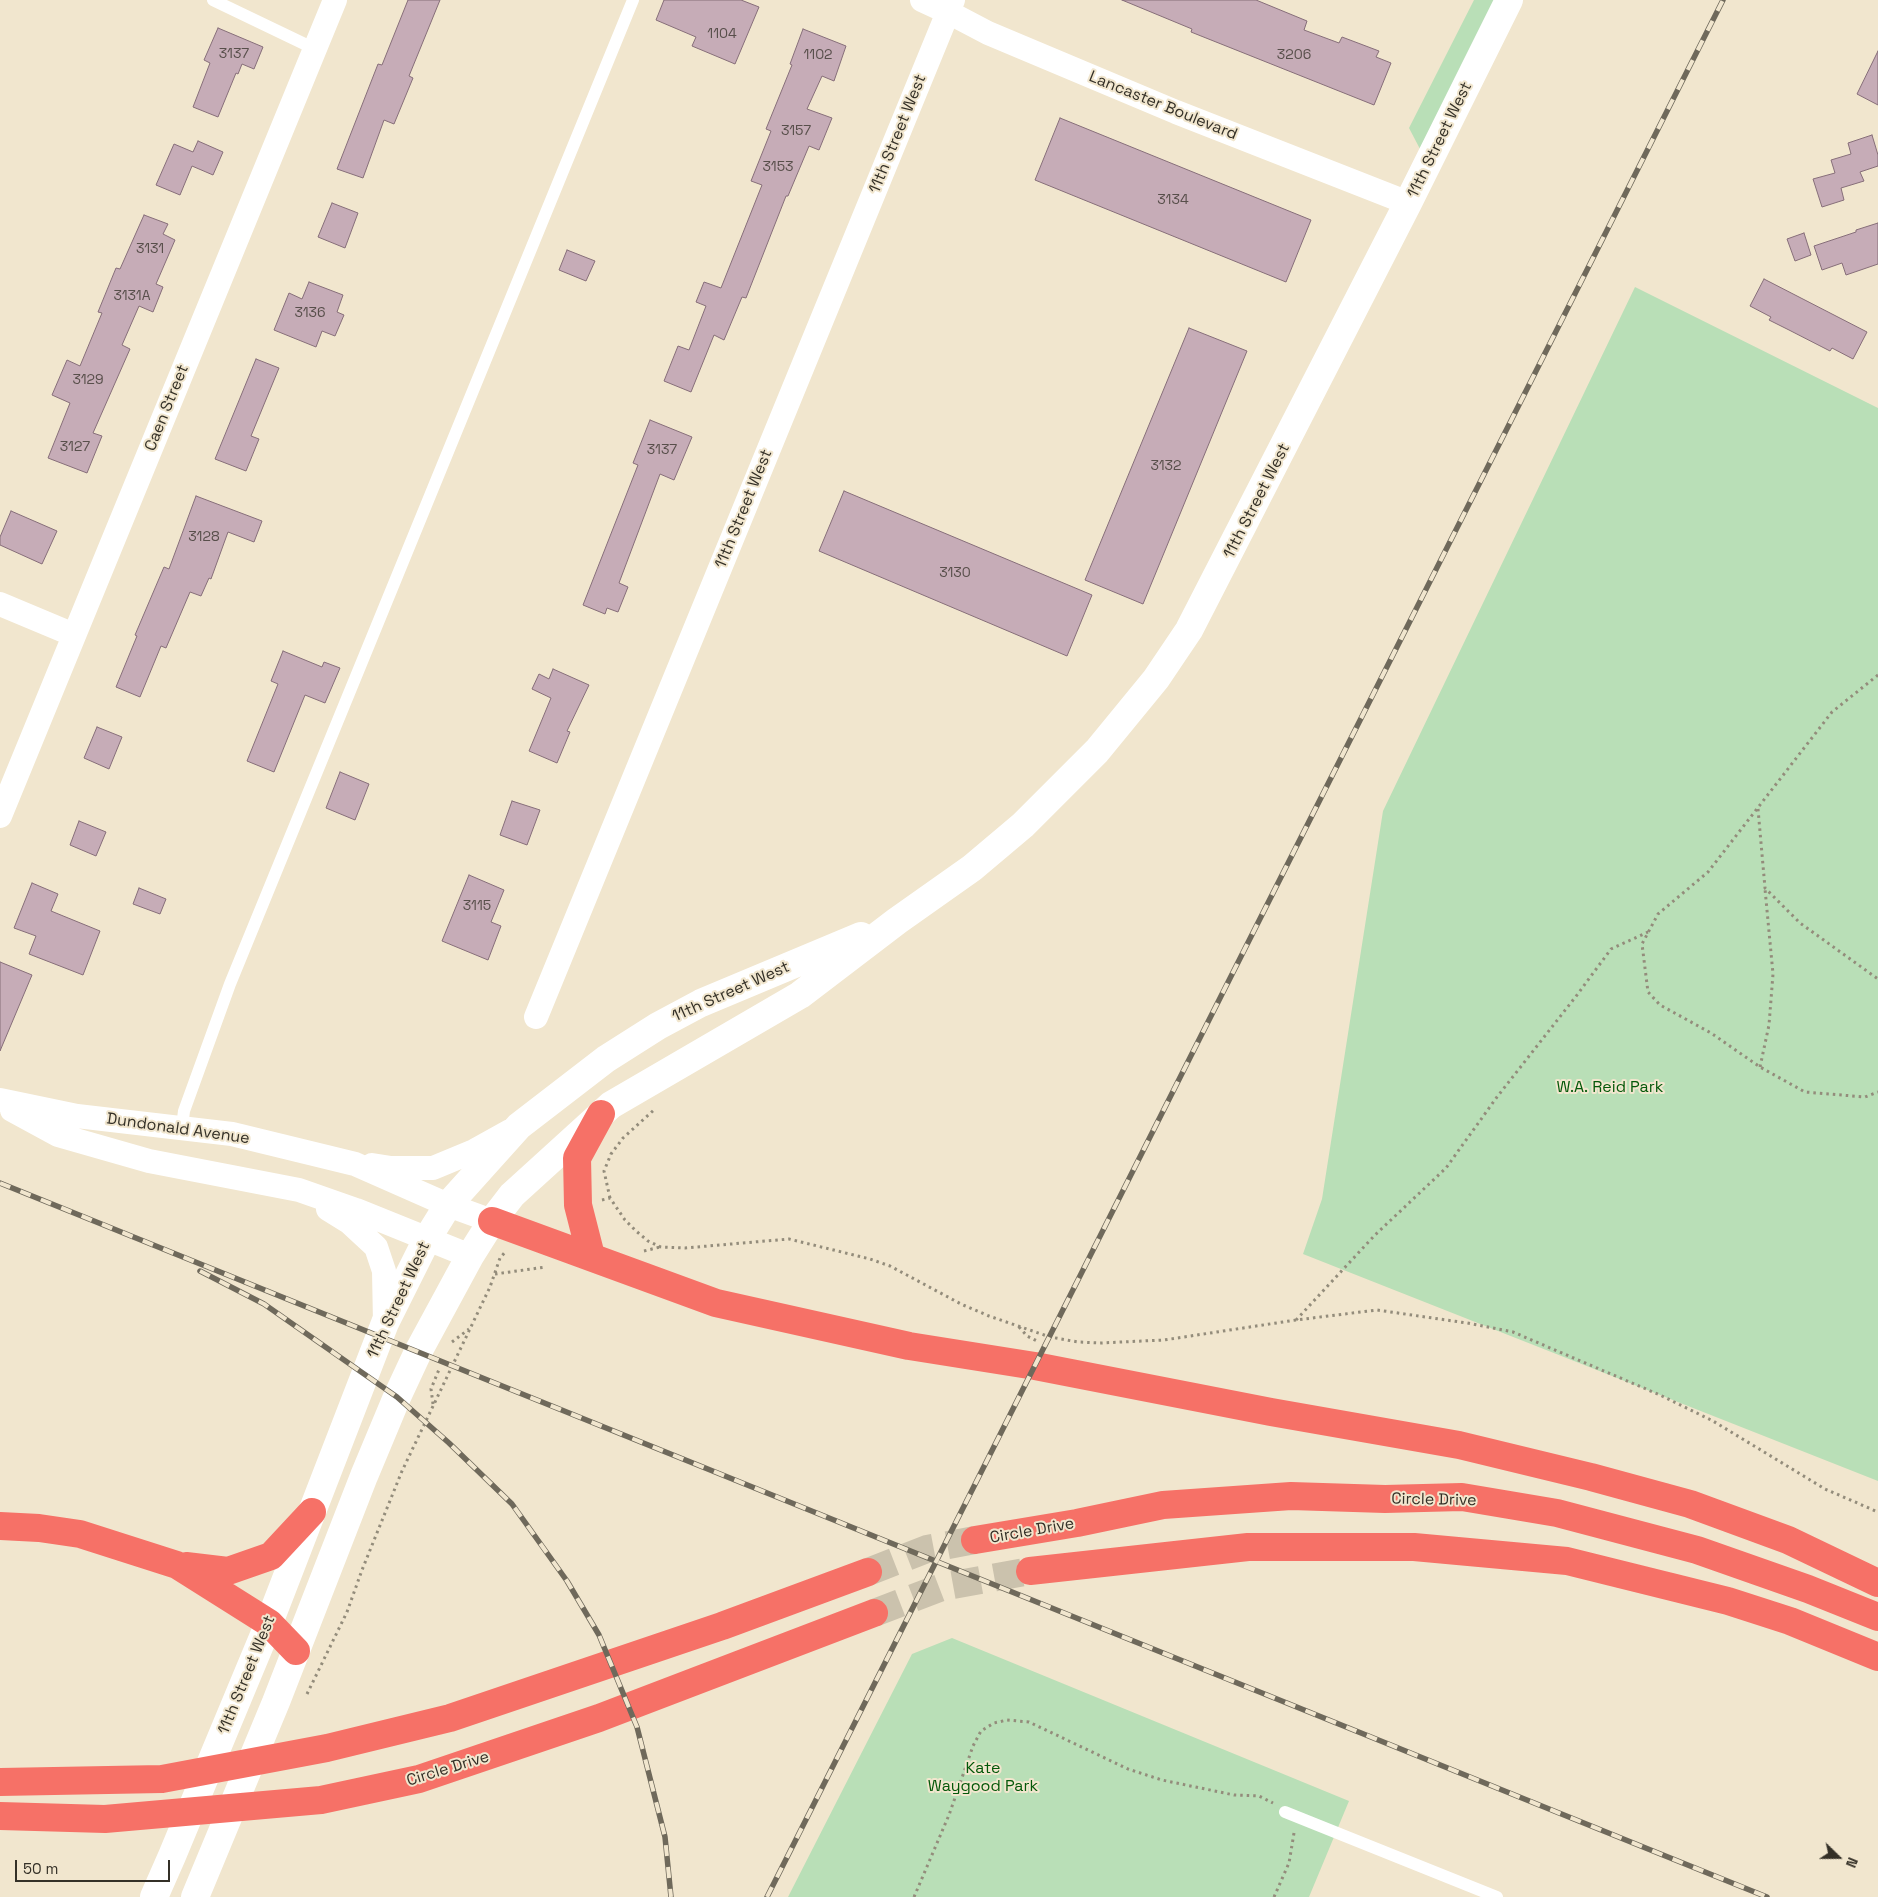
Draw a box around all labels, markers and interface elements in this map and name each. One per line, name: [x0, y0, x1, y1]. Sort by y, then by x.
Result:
house number: 1104: [707, 26, 737, 42]
house number: 3137: [219, 46, 249, 62]
house number: 1102: [803, 47, 833, 63]
house number: 3206: [1277, 47, 1311, 63]
street label: Lancaster Boulevard: [1086, 67, 1240, 145]
street label: 11th Street West: [865, 72, 931, 196]
street label: 11th Street West: [1404, 79, 1476, 201]
house number: 3157: [781, 123, 811, 139]
house number: 3153: [763, 159, 793, 175]
house number: 3134: [1157, 192, 1189, 208]
house number: 3131: [136, 241, 164, 257]
house number: 3131A: [113, 288, 151, 304]
house number: 3136: [294, 305, 326, 321]
street label: Caen Street: [141, 362, 193, 454]
house number: 3129: [72, 372, 104, 388]
house number: 3127: [60, 439, 90, 455]
street label: 11th Street West: [1220, 440, 1294, 562]
house number: 3137: [647, 442, 677, 458]
street label: 11th Street West: [711, 447, 777, 571]
house number: 3132: [1150, 458, 1182, 474]
house number: 3128: [188, 529, 220, 545]
house number: 3130: [939, 565, 971, 581]
house number: 3115: [463, 898, 491, 914]
street label: 11th Street West: [669, 957, 793, 1027]
park label: W.A. Reid Park: [1557, 1078, 1663, 1098]
street label: Dundonald Avenue: [105, 1109, 251, 1149]
street label: 11th Street West: [364, 1239, 434, 1361]
street label: Circle Drive: [1391, 1490, 1477, 1510]
street label: Circle Drive: [988, 1514, 1076, 1548]
street label: 11th Street West: [214, 1613, 280, 1737]
street label: Circle Drive: [404, 1747, 492, 1791]
park label: Kate Waygood Park: [928, 1759, 1038, 1797]
north arrow: [1813, 1832, 1863, 1882]
scale bar: [18, 1850, 172, 1882]
text: N: [1842, 1855, 1862, 1870]
text: 50 m: [23, 1859, 58, 1878]

